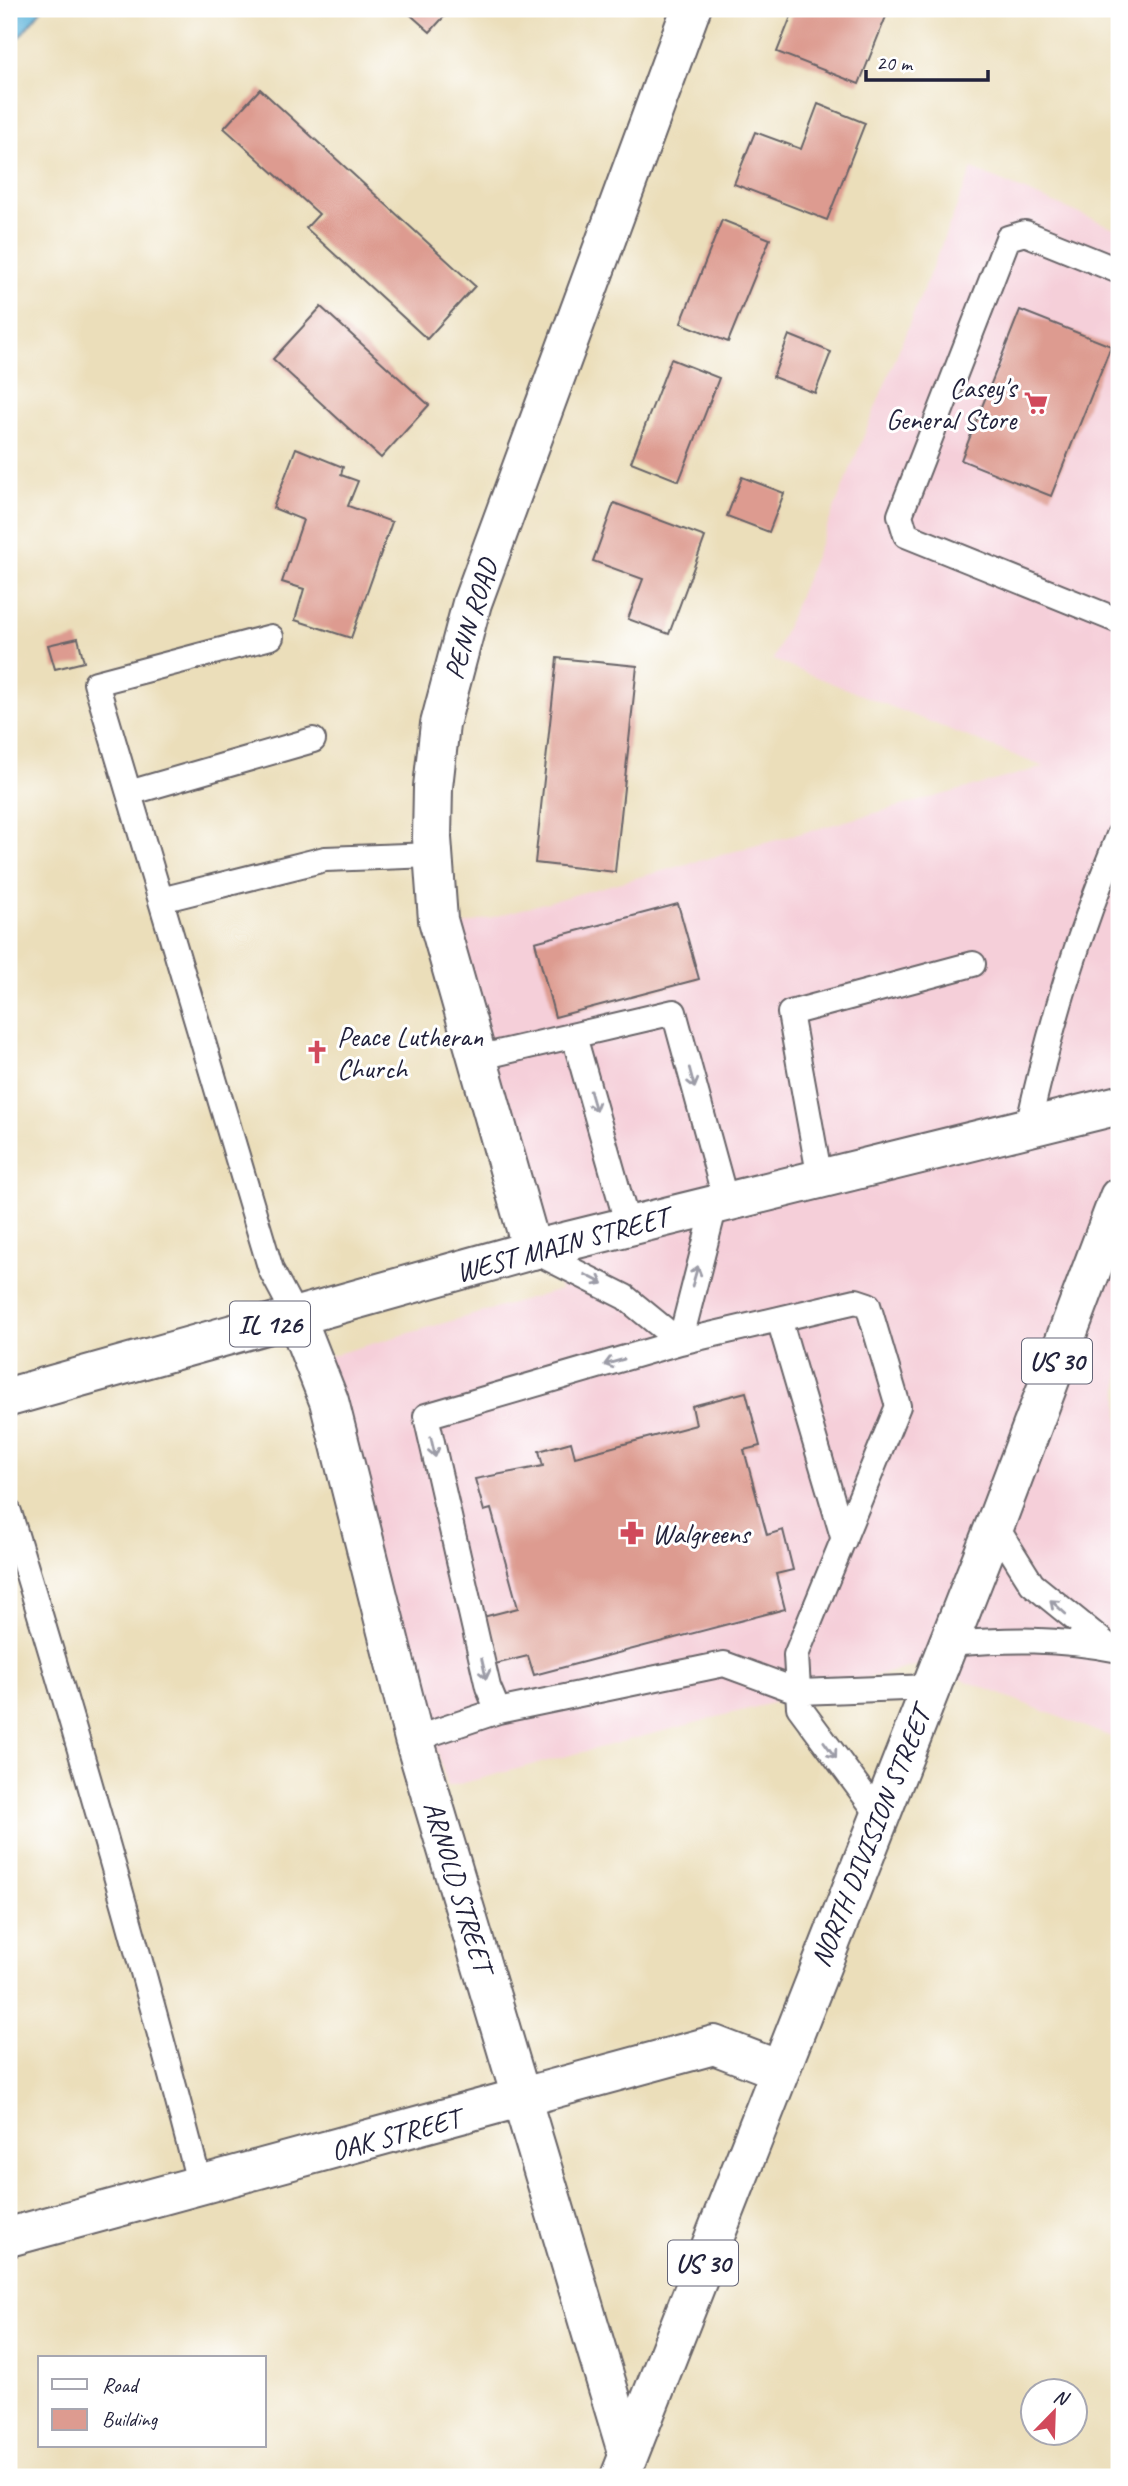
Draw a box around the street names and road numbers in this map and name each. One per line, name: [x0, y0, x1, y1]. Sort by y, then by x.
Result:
street label: PENN ROAD: [436, 553, 506, 683]
street label: WEST MAIN STREET: [452, 1197, 679, 1290]
road number: IL 126: [230, 1302, 310, 1346]
road number: US 30: [1022, 1338, 1092, 1384]
street label: NORTH DIVISION STREET: [803, 1696, 941, 1972]
street label: ARNOLD STREET: [416, 1797, 503, 1982]
street label: OAK STREET: [327, 2099, 470, 2168]
road number: US 30: [668, 2240, 738, 2286]

